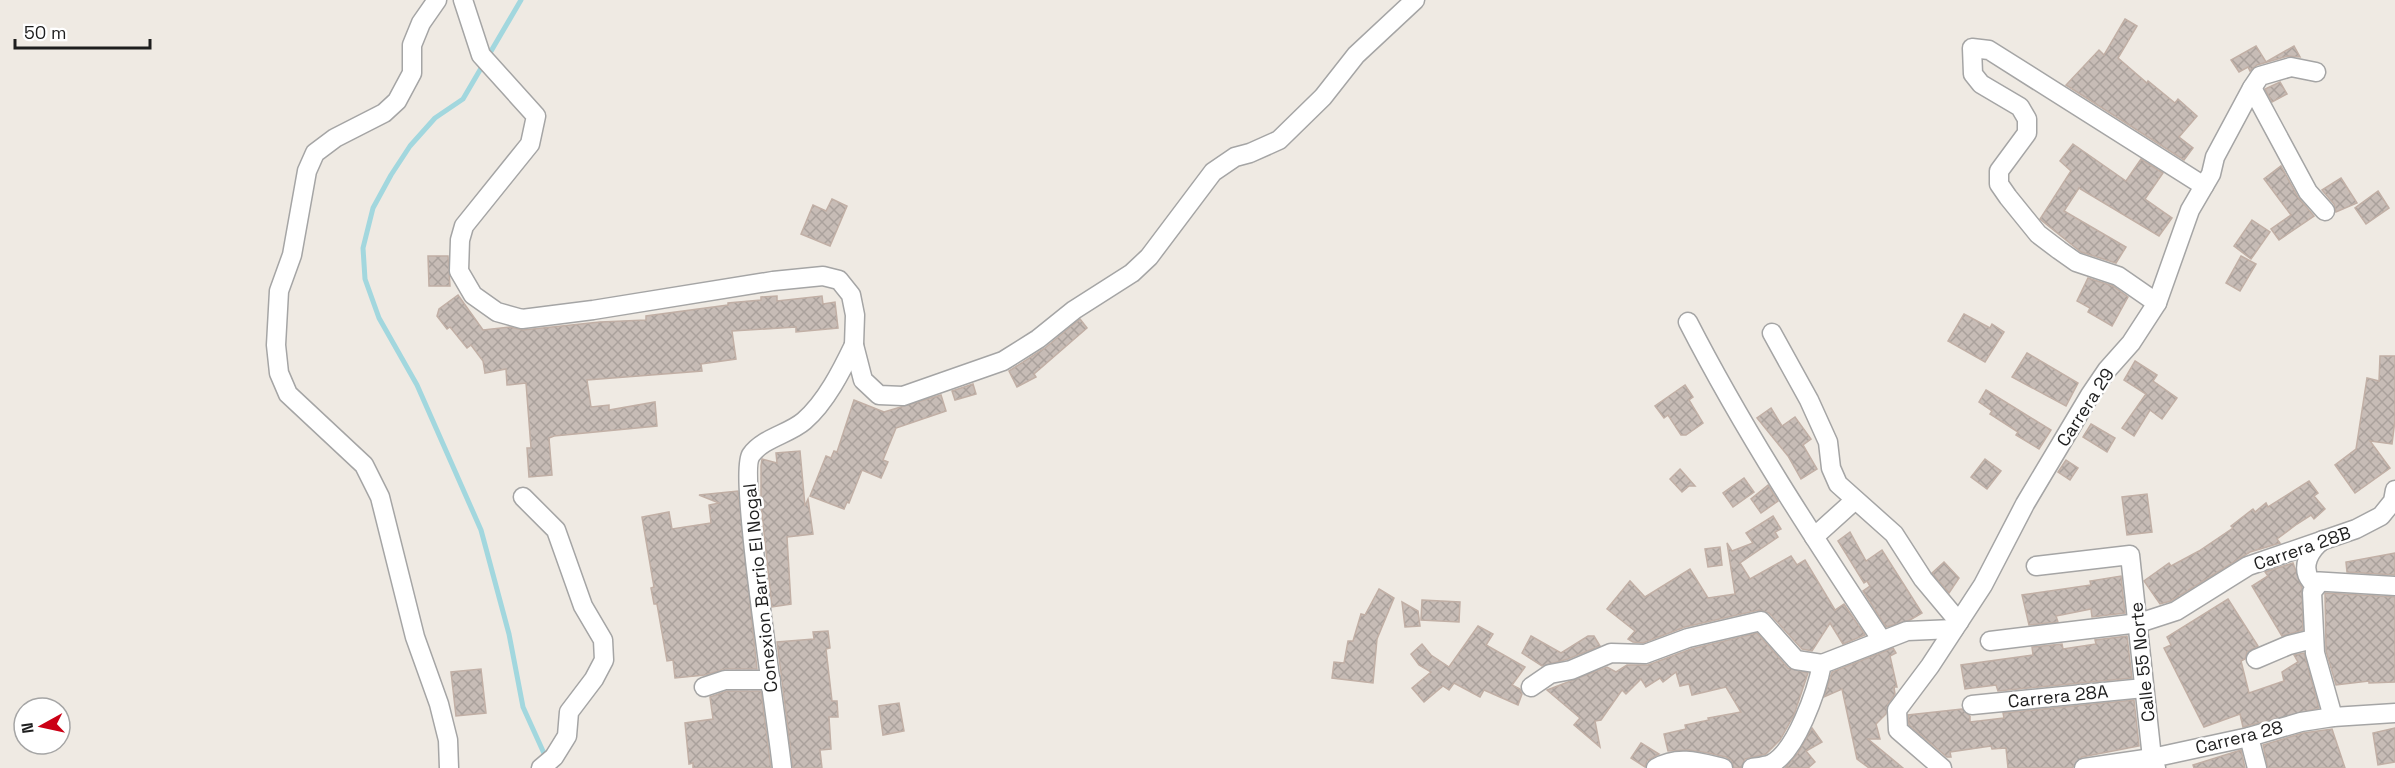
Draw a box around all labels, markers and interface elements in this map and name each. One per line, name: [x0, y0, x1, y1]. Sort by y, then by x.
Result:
scale bar: [15, 12, 150, 50]
text: 50 m: [24, 21, 66, 44]
street label: Carrera 29: [2051, 363, 2119, 451]
street label: Conexion Barrio El Nogal: [738, 482, 782, 694]
street label: Carrera 28B: [2250, 521, 2354, 575]
street label: Calle 55 Norte: [2124, 601, 2160, 723]
street label: Carrera 28A: [2007, 679, 2109, 713]
north arrow: [12, 696, 72, 756]
street label: Carrera 28: [2193, 715, 2285, 759]
text: N: [16, 721, 39, 735]

